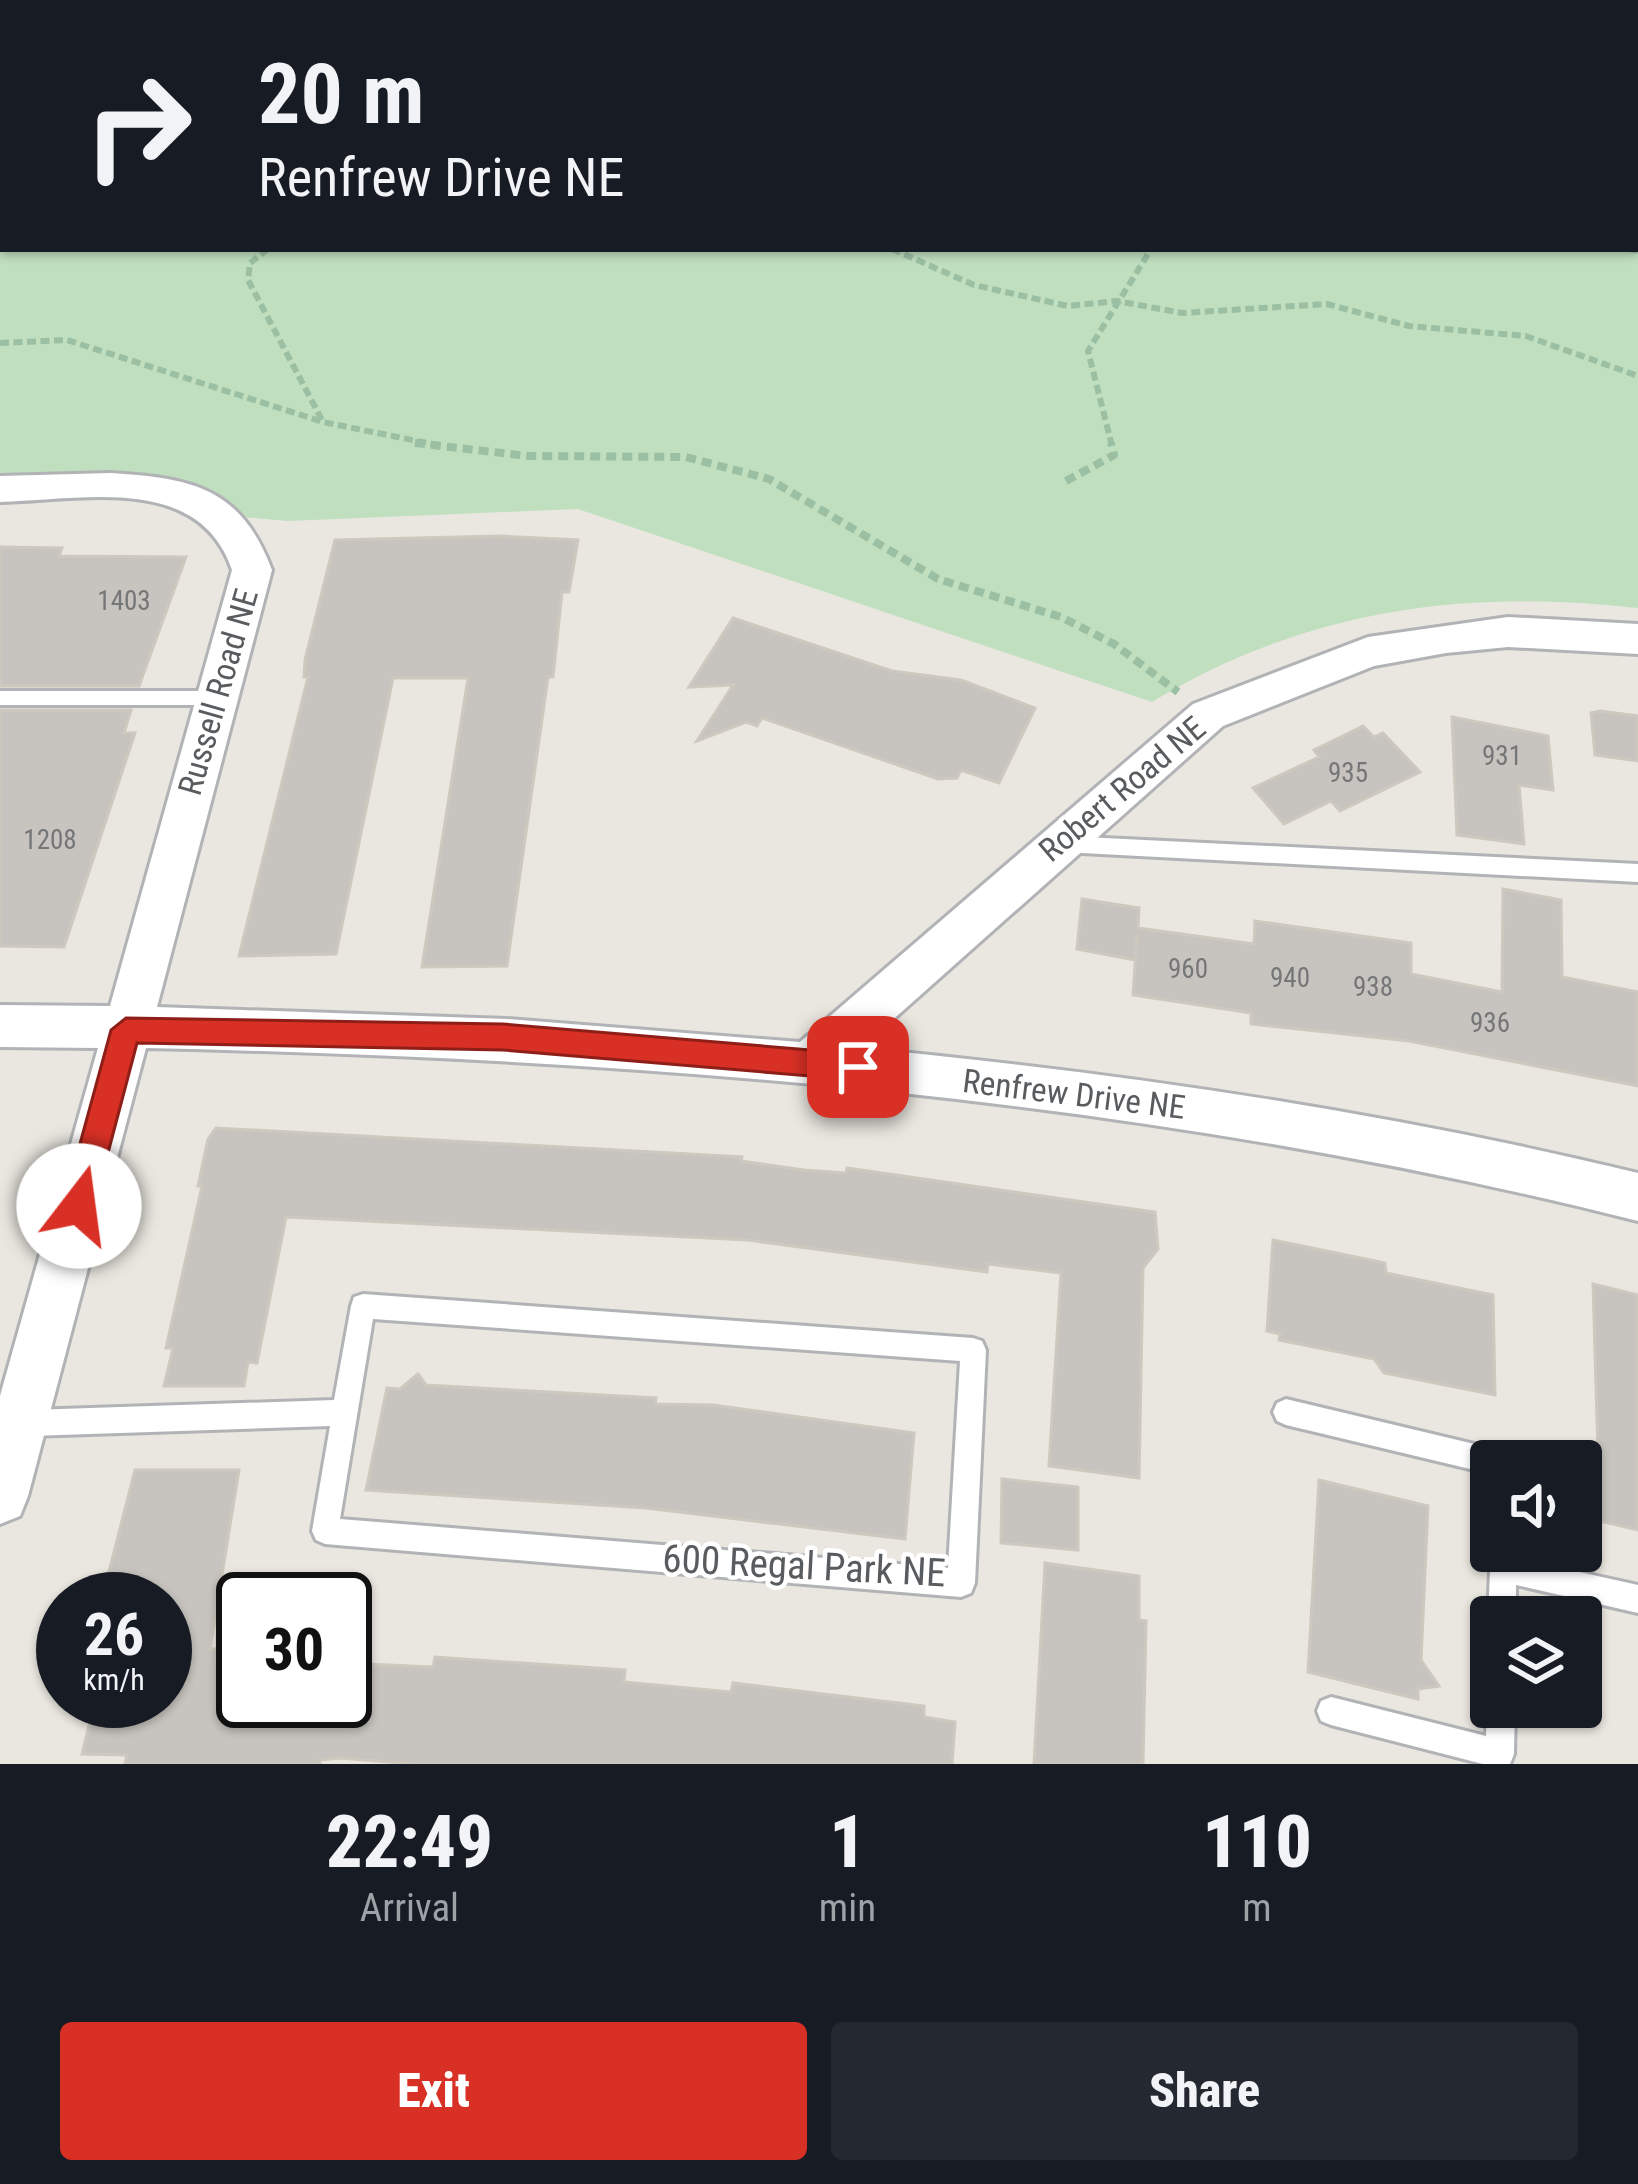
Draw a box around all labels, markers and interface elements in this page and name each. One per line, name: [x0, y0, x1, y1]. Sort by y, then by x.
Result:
text: 20 m: [258, 45, 425, 144]
icon: right: [60, 48, 216, 204]
text: Renfrew Drive NE: [258, 146, 624, 209]
house number: 1403: [97, 585, 151, 617]
street label: Russell Road NE: [170, 585, 266, 799]
street label: Robert Road NE: [1031, 708, 1213, 870]
house number: 931: [1482, 740, 1522, 772]
house number: 935: [1328, 757, 1368, 789]
house number: 1208: [23, 824, 77, 856]
house number: 960: [1168, 953, 1208, 985]
house number: 940: [1270, 962, 1310, 994]
house number: 938: [1353, 971, 1393, 1003]
house number: 936: [1470, 1007, 1510, 1039]
pin: [807, 1016, 909, 1118]
icon: arrive: [825, 1034, 891, 1100]
street label: Renfrew Drive NE: [960, 1061, 1188, 1127]
position arrow: [16, 1143, 142, 1269]
map controls: [1470, 1440, 1602, 1728]
button: sound: [1470, 1440, 1602, 1572]
street label: 600 Regal Park NE: [661, 1536, 947, 1596]
speed limit sign: 30: [216, 1572, 372, 1728]
button: layers: [1470, 1596, 1602, 1728]
text: 26: [84, 1599, 144, 1670]
text: km/h: [83, 1662, 145, 1697]
text: 22:49: [326, 1800, 493, 1885]
text: 1: [829, 1800, 866, 1885]
text: 110: [1202, 1800, 1312, 1885]
text: Arrival: [360, 1885, 459, 1931]
text: min: [819, 1885, 876, 1931]
text: m: [1242, 1885, 1272, 1931]
button: Exit: [60, 2022, 807, 2160]
button: Share: [831, 2022, 1578, 2160]

